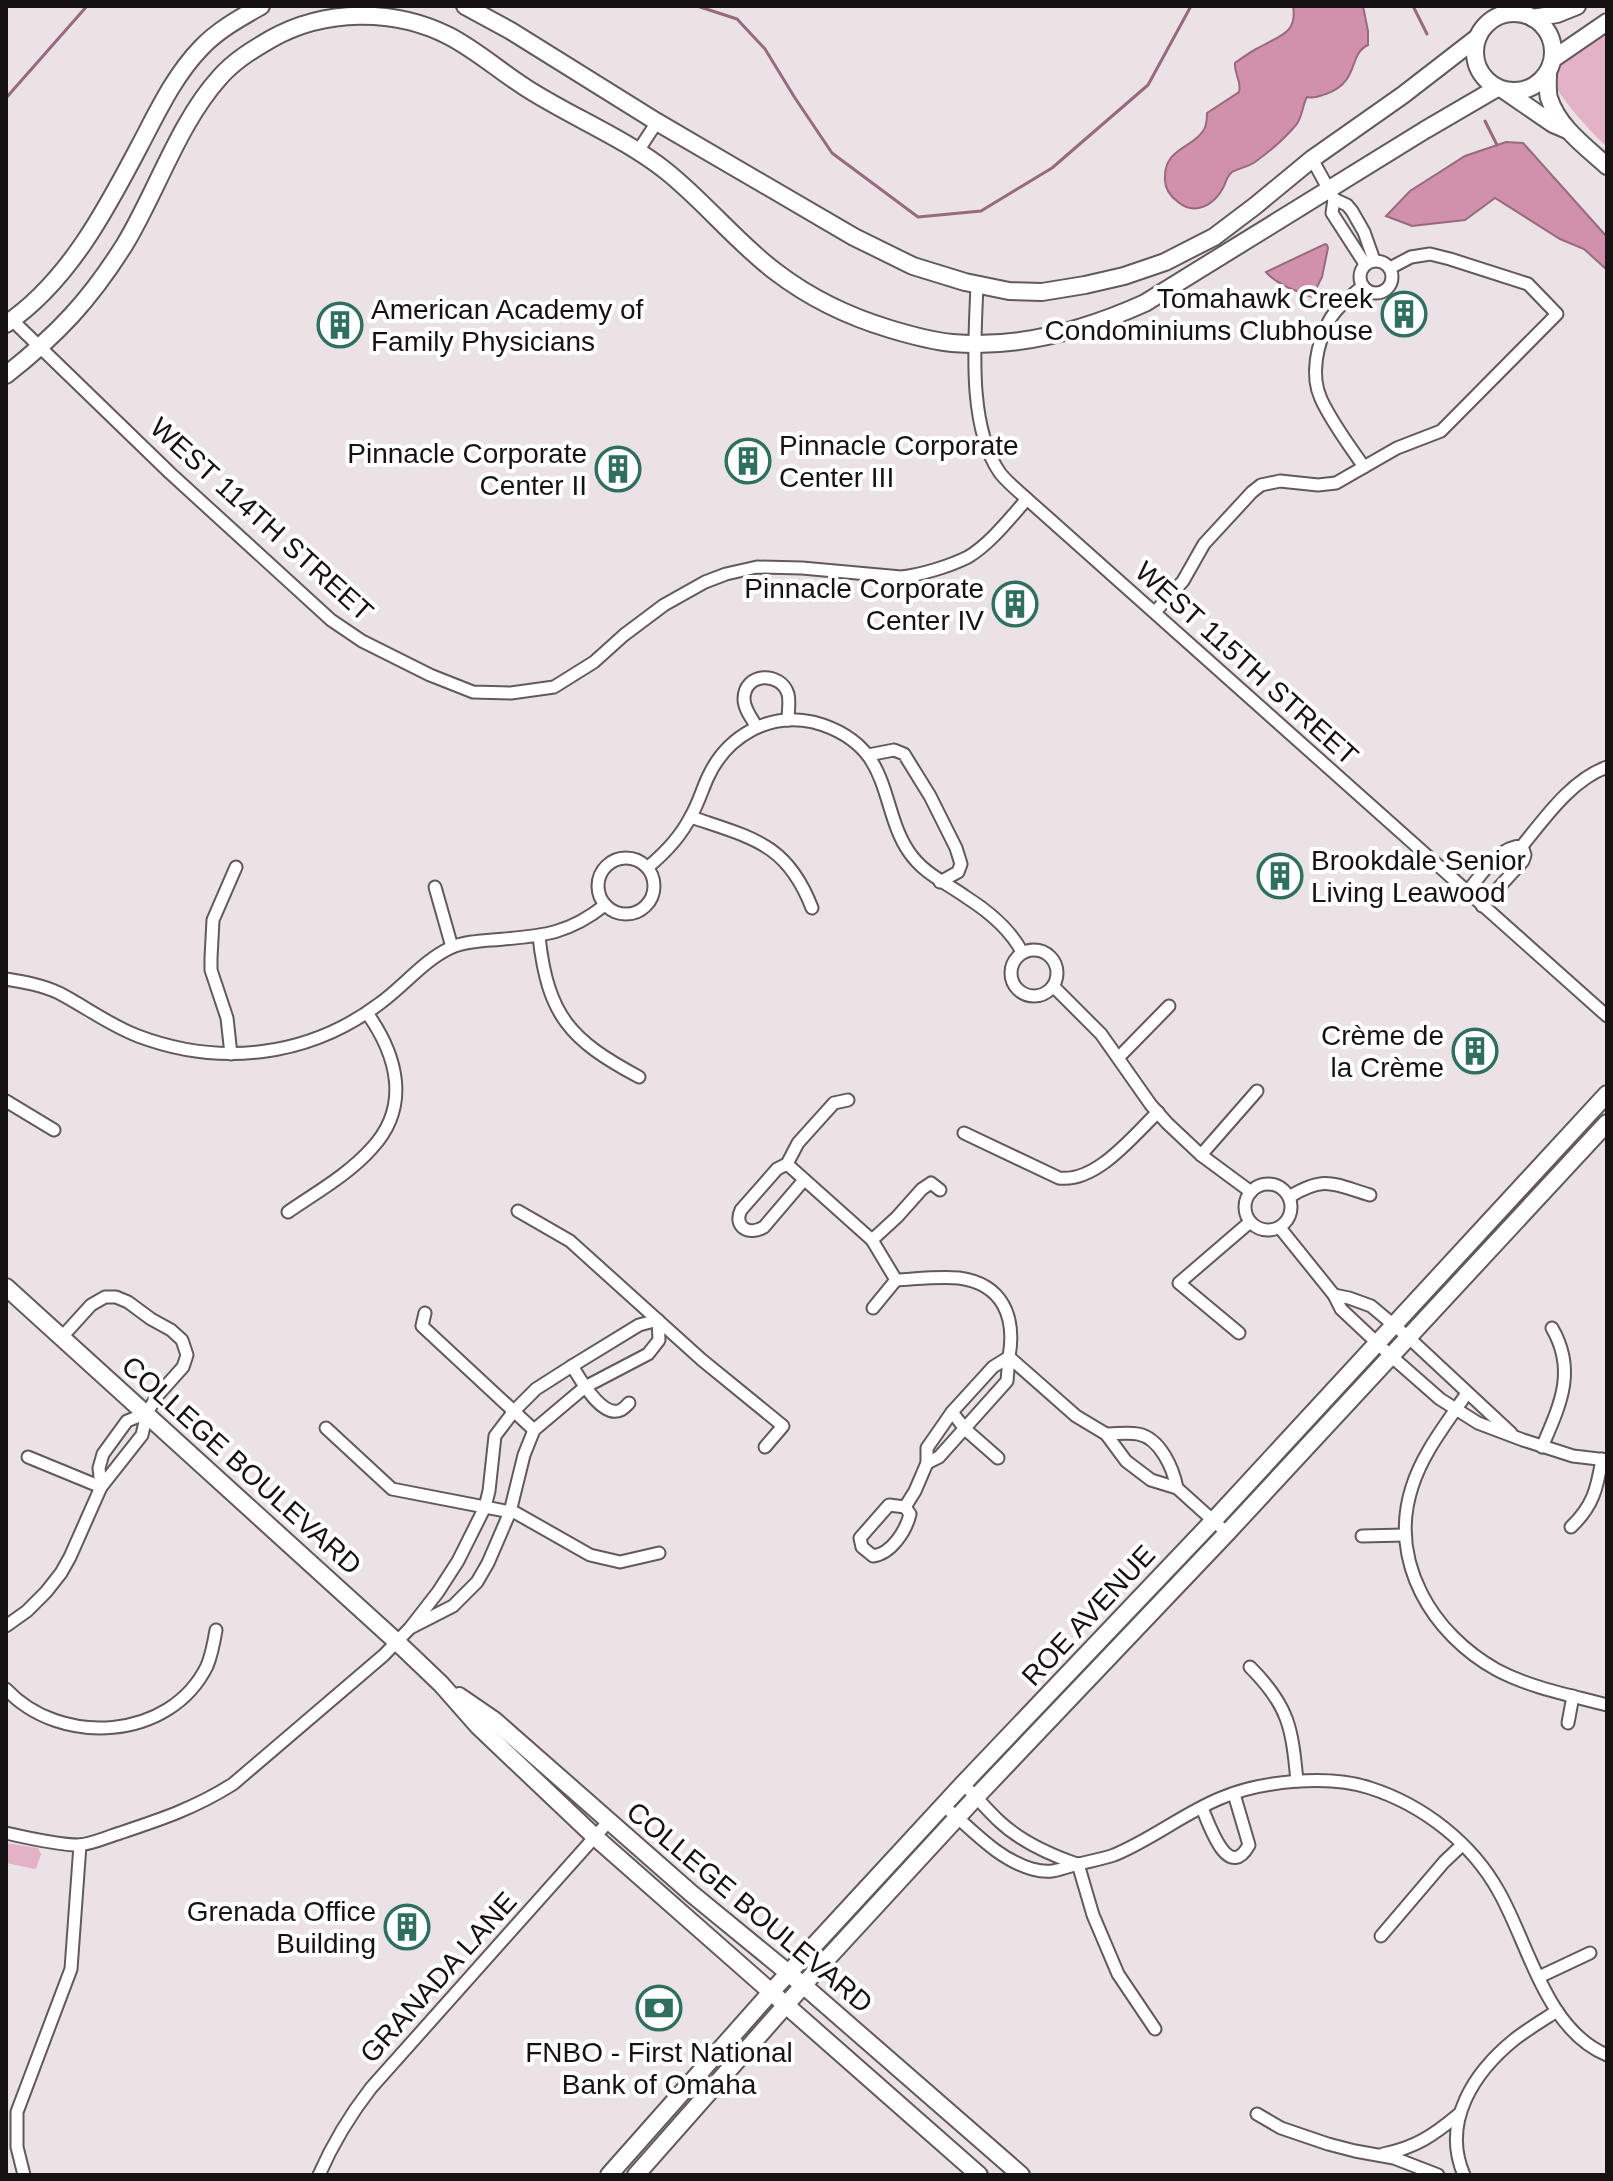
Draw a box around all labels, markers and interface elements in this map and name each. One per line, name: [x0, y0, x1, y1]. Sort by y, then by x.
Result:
place label: Tomahawk Creek Condominiums Clubhouse: [1045, 283, 1374, 346]
building icon: Tomahawk Creek Condominiums Clubhouse: [1380, 290, 1428, 338]
place label: American Academy of Family Physicians: [371, 294, 644, 357]
building icon: American Academy of Family Physicians: [316, 301, 364, 349]
street label: WEST 114TH STREET: [144, 411, 379, 627]
place label: Pinnacle Corporate Center III: [779, 430, 1019, 493]
building icon: Pinnacle Corporate Center III: [724, 437, 772, 485]
place label: Pinnacle Corporate Center II: [347, 438, 587, 501]
building icon: Pinnacle Corporate Center II: [594, 445, 642, 493]
street label: WEST 115TH STREET: [1129, 555, 1364, 771]
place label: Pinnacle Corporate Center IV: [744, 573, 984, 636]
building icon: Pinnacle Corporate Center IV: [991, 580, 1039, 628]
place label: Brookdale Senior Living Leawood: [1311, 845, 1526, 908]
building icon: Brookdale Senior Living Leawood: [1256, 852, 1304, 900]
place label: Crème de la Crème: [1321, 1020, 1444, 1083]
building icon: Crème de la Crème: [1451, 1027, 1499, 1075]
street label: COLLEGE BOULEVARD: [116, 1350, 367, 1581]
street label: ROE AVENUE: [1016, 1539, 1161, 1692]
street label: COLLEGE BOULEVARD: [621, 1796, 879, 2019]
street label: GRANADA LANE: [354, 1886, 523, 2069]
place label: Grenada Office Building: [187, 1896, 376, 1959]
building icon: Grenada Office Building: [383, 1903, 431, 1951]
bank icon: FNBO - First National Bank of Omaha: [635, 1984, 683, 2032]
place label: FNBO - First National Bank of Omaha: [525, 2037, 793, 2100]

